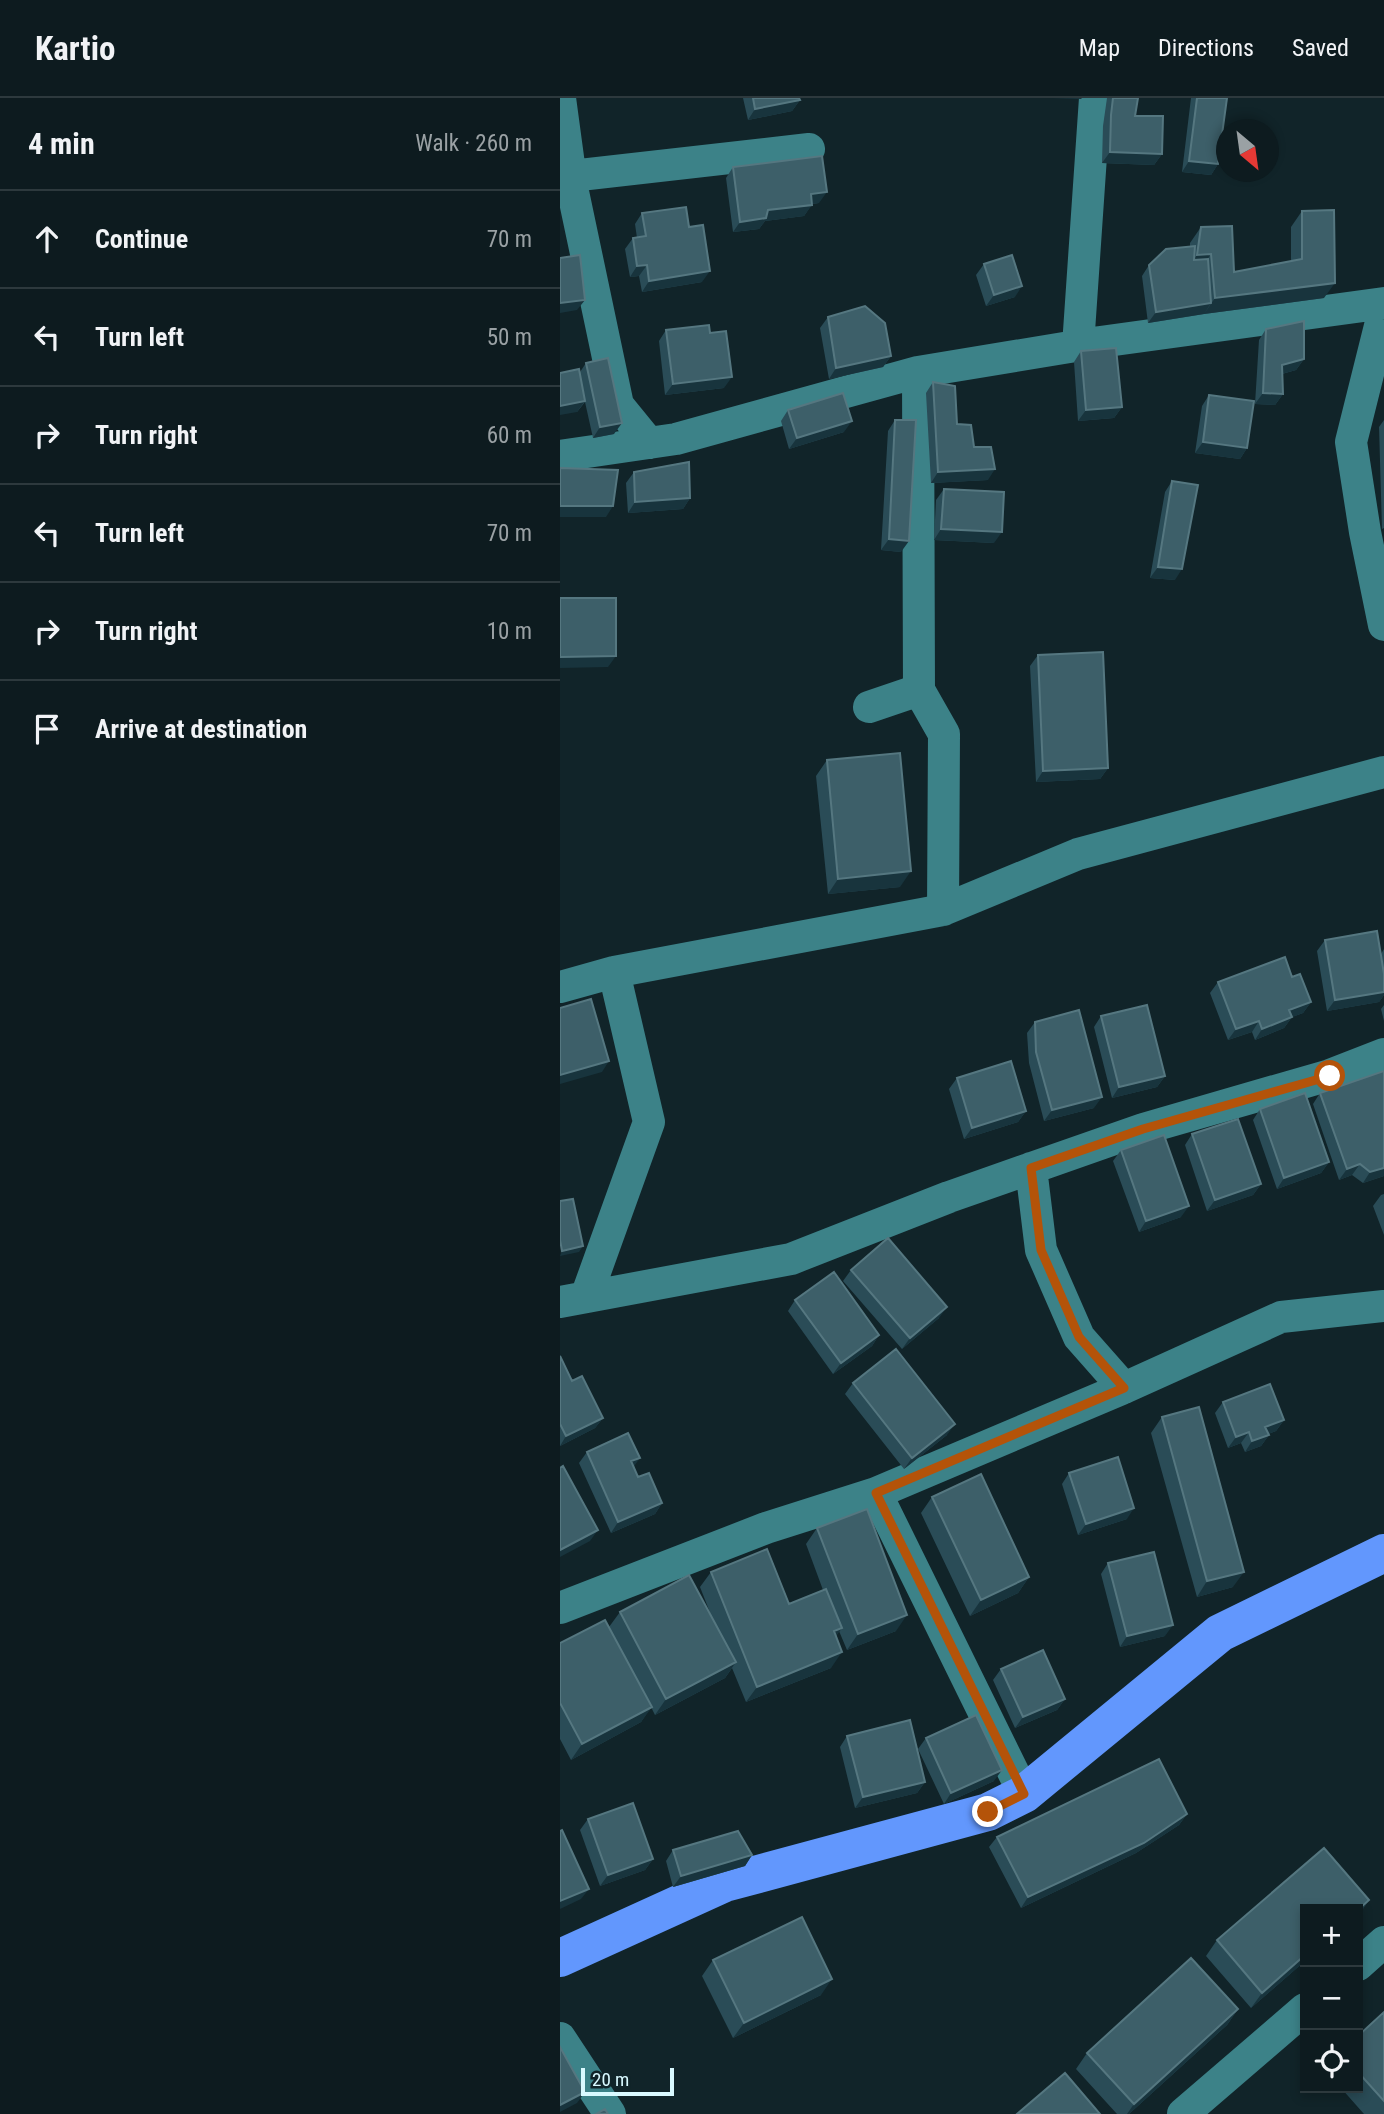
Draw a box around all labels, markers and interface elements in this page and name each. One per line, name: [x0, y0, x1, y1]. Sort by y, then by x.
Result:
text: Kartio: [35, 29, 115, 68]
text: Map: [1079, 34, 1120, 62]
text: Directions: [1158, 34, 1254, 62]
text: Saved: [1292, 34, 1349, 62]
north arrow: [1216, 119, 1279, 182]
text: 4 min: [28, 126, 95, 161]
text: Walk · 260 m: [415, 130, 532, 157]
icon: ahead: [28, 220, 66, 258]
text: Continue: [95, 224, 188, 254]
text: 70 m: [487, 226, 532, 253]
icon: left: [28, 318, 66, 356]
text: Turn left: [95, 322, 184, 352]
text: 50 m: [487, 324, 532, 351]
icon: right: [28, 416, 66, 454]
text: Turn right: [95, 420, 197, 450]
text: 60 m: [487, 422, 532, 449]
icon: left: [28, 514, 66, 552]
text: Turn left: [95, 518, 184, 548]
text: 70 m: [487, 520, 532, 547]
icon: right: [28, 612, 66, 650]
text: Turn right: [95, 616, 197, 646]
text: 10 m: [487, 618, 532, 645]
icon: arrive: [28, 710, 66, 748]
text: Arrive at destination: [95, 714, 307, 744]
route start: [1314, 1060, 1345, 1091]
route end: [972, 1796, 1003, 1827]
map controls: [1300, 1904, 1363, 2093]
button: +: [1300, 1904, 1363, 1967]
button: −: [1300, 1967, 1363, 2030]
button: locate: [1300, 2030, 1363, 2093]
scale bar: [581, 2065, 674, 2097]
text: 20 m: [592, 2068, 629, 2091]

